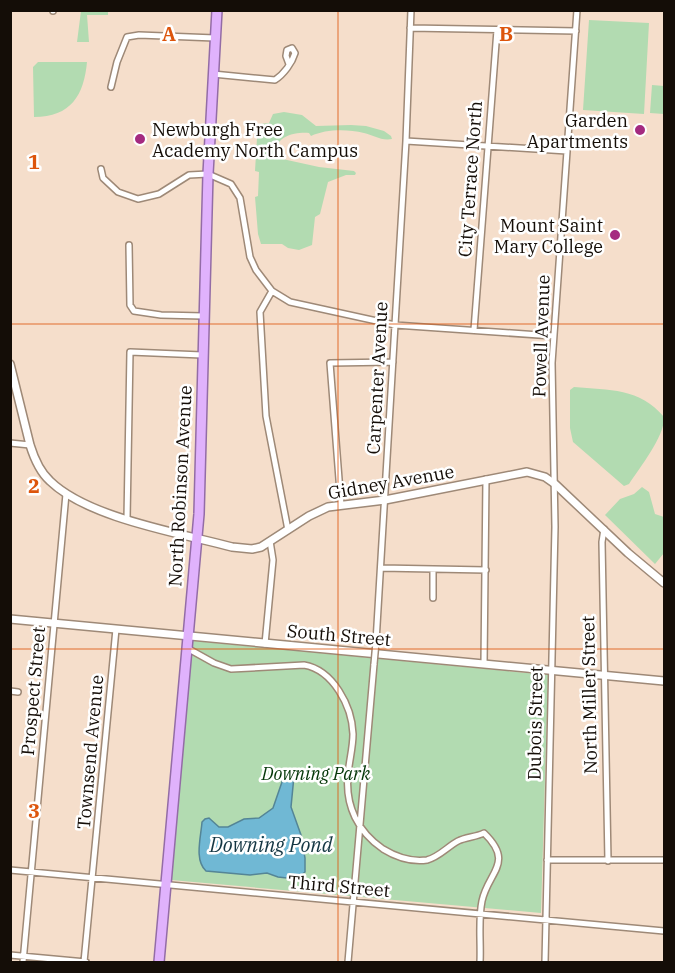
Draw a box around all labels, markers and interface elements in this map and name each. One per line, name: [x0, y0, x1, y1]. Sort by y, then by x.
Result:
text: A: [162, 20, 176, 47]
text: B: [499, 20, 513, 47]
street label: City Terrace North: [453, 100, 487, 258]
place label: Garden Apartments: [527, 109, 628, 153]
place label: Newburgh Free Academy North Campus: [152, 118, 358, 162]
marker: Garden Apartments: [633, 123, 647, 137]
marker: Newburgh Free Academy North Campus: [133, 132, 147, 146]
text: 1: [28, 148, 40, 175]
place label: Mount Saint Mary College: [494, 214, 603, 258]
marker: Mount Saint Mary College: [608, 228, 622, 242]
street label: Powell Avenue: [527, 274, 555, 398]
street label: Carpenter Avenue: [362, 301, 392, 455]
street label: North Robinson Avenue: [163, 385, 197, 587]
street label: Gidney Avenue: [326, 460, 456, 504]
text: 2: [28, 472, 40, 499]
street label: North Miller Street: [576, 616, 602, 774]
street label: South Street: [286, 619, 392, 651]
street label: Prospect Street: [16, 626, 50, 756]
street label: Dubois Street: [523, 666, 547, 780]
street label: Townsend Avenue: [72, 674, 108, 830]
park label: Downing Park: [260, 762, 371, 785]
text: 3: [28, 797, 40, 824]
water label: Downing Pond: [208, 831, 334, 858]
street label: Third Street: [287, 870, 391, 902]

